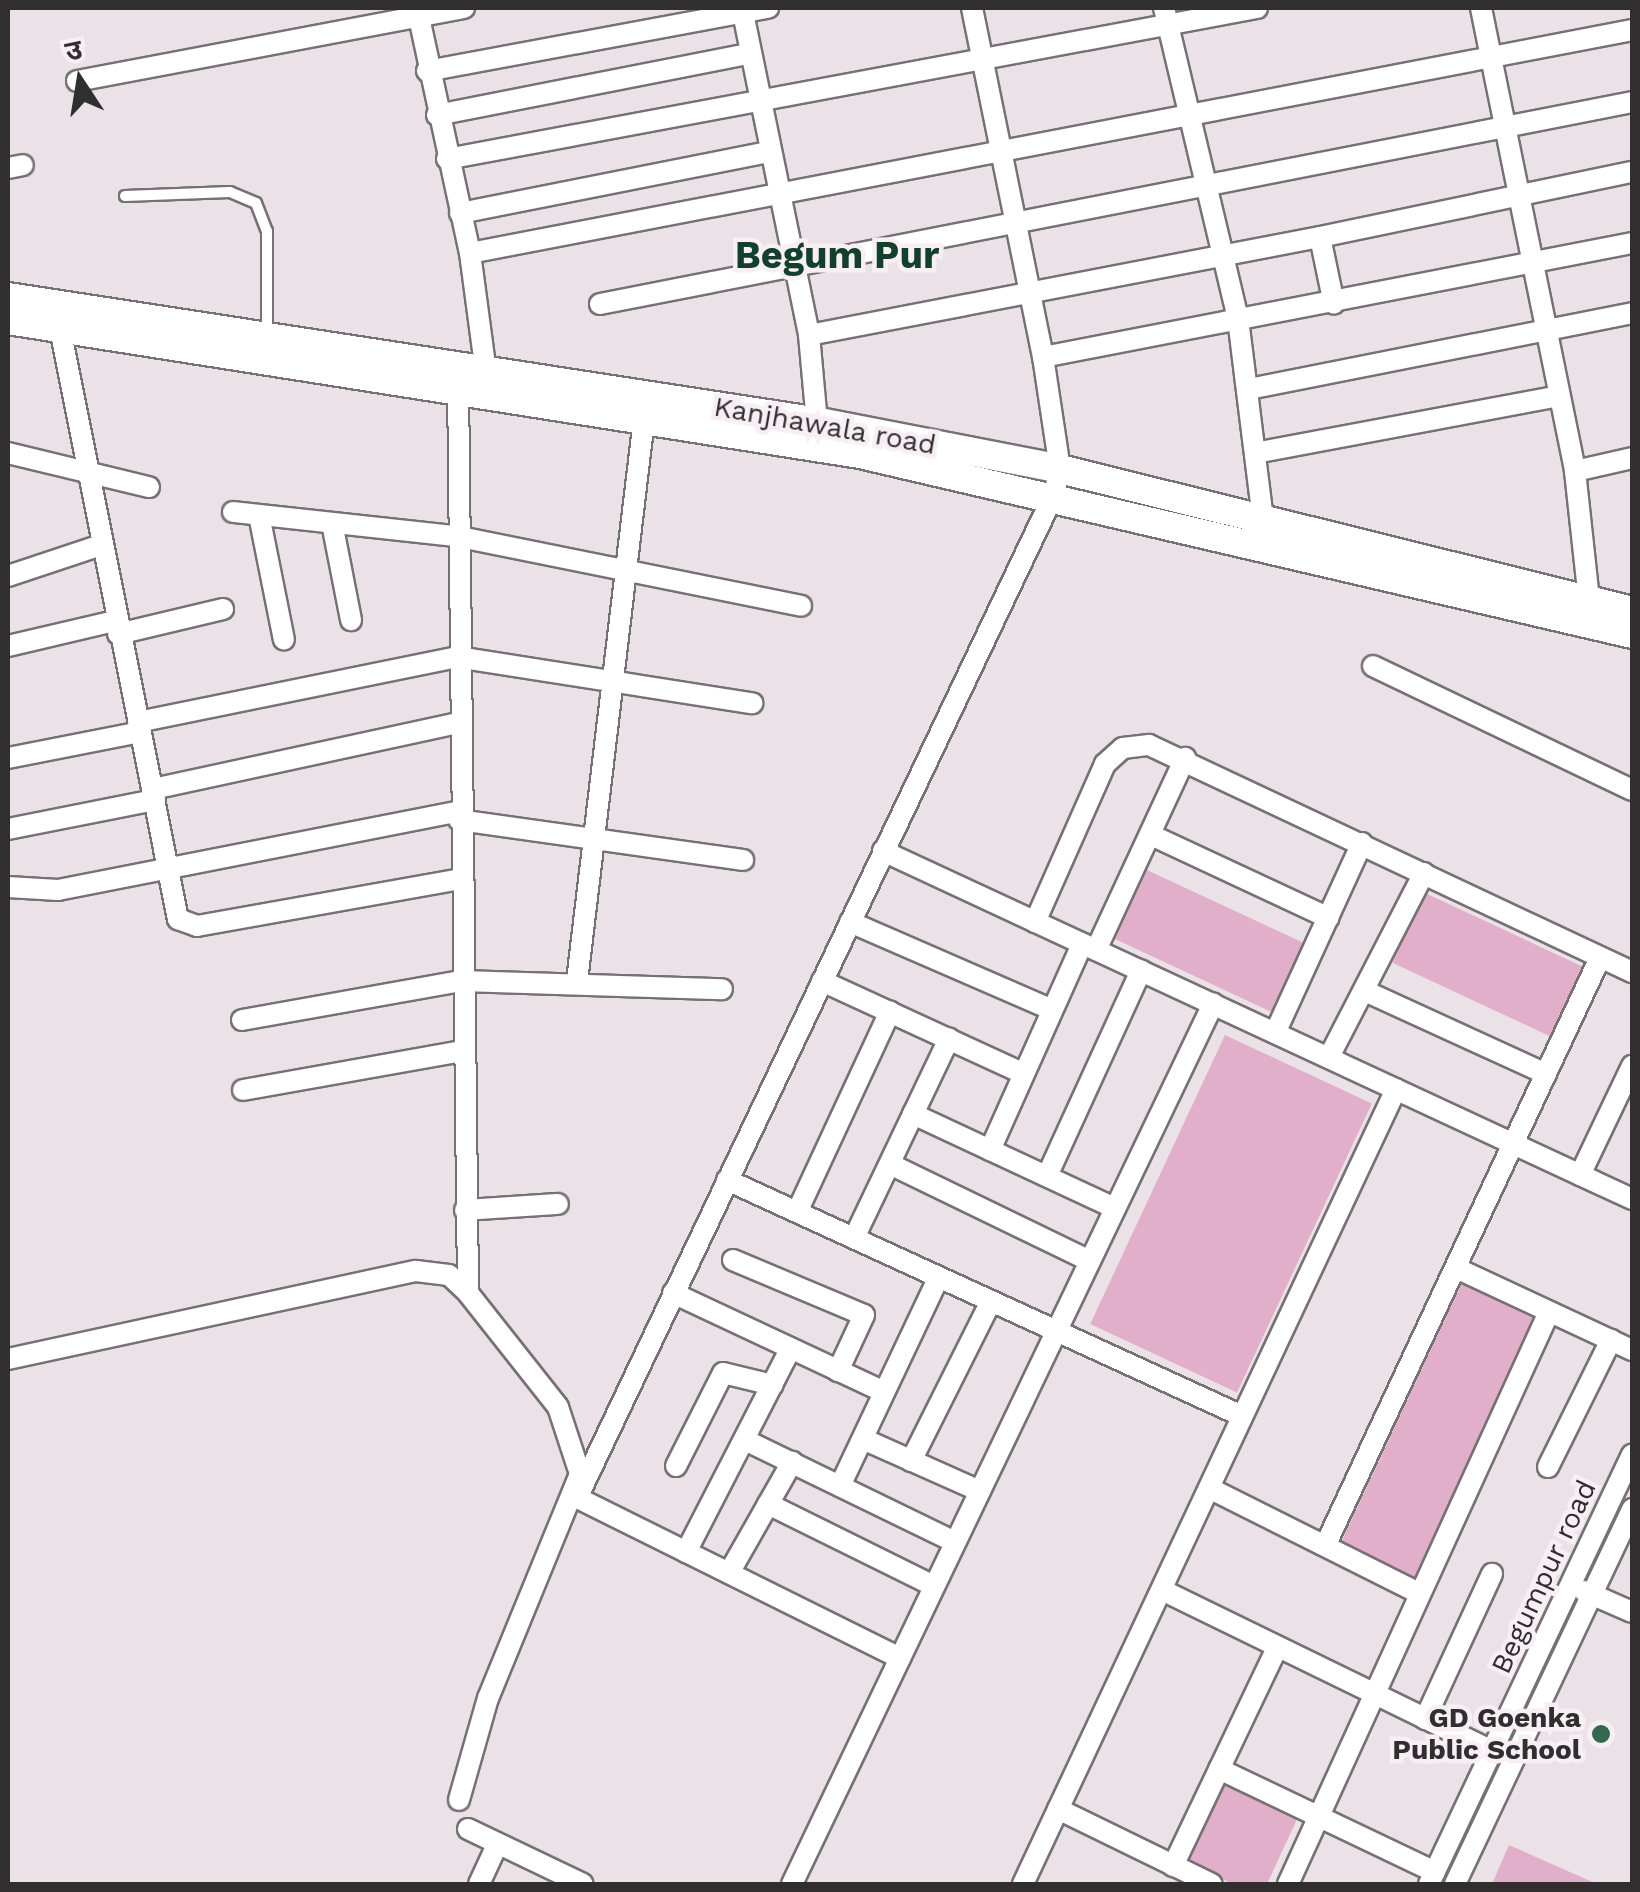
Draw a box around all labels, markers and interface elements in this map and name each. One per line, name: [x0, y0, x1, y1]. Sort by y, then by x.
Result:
north arrow: [30, 30, 130, 130]
text: उ: [62, 32, 85, 68]
district label: Begum Pur: [735, 233, 939, 279]
street label: Kanjhawala road: [711, 390, 939, 462]
street label: Begumpur road: [1484, 1475, 1604, 1679]
place label: GD Goenka Public School: [1392, 1701, 1581, 1767]
marker: GD Goenka Public School: [1590, 1723, 1612, 1745]

